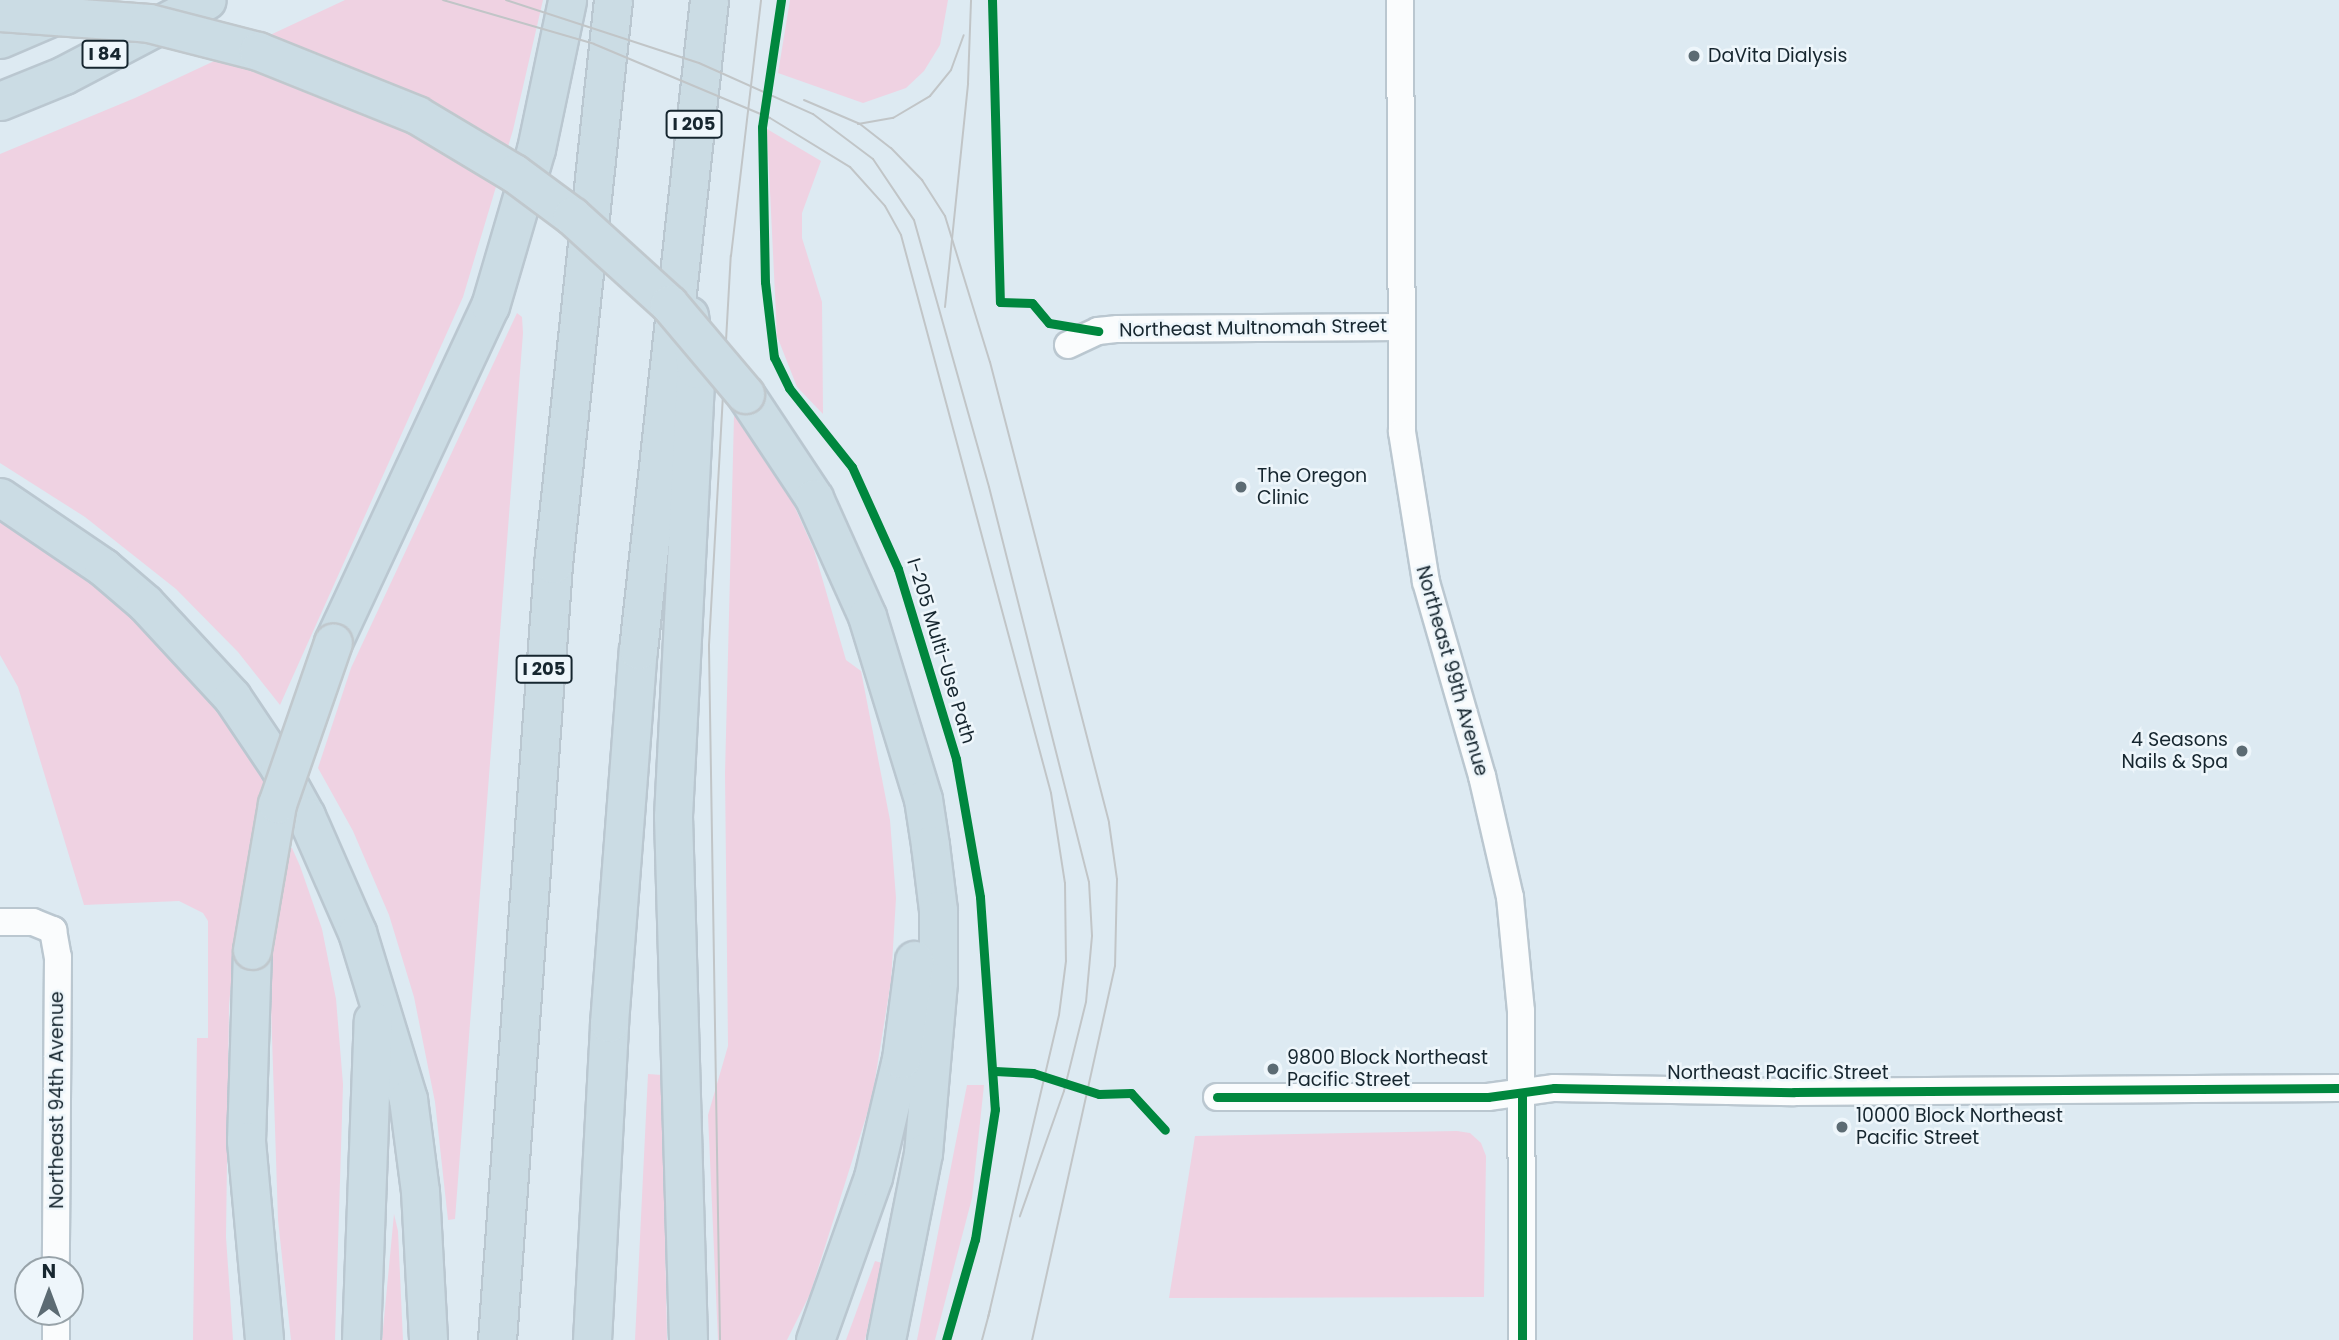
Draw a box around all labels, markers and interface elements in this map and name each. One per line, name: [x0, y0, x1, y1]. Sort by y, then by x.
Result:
road number: I 84: [80, 40, 130, 68]
place label: DaVita Dialysis: [1708, 45, 1847, 67]
marker: DaVita Dialysis: [1686, 48, 1702, 64]
road number: I 205: [664, 110, 724, 139]
street label: Northeast Multnomah Street: [1119, 314, 1387, 342]
place label: The Oregon Clinic: [1257, 465, 1367, 509]
marker: The Oregon Clinic: [1231, 477, 1251, 497]
street label: I-205 Multi-Use Path: [902, 555, 980, 747]
street label: Northeast 99th Avenue: [1411, 563, 1493, 779]
road number: I 205: [514, 654, 574, 684]
place label: 4 Seasons Nails & Spa: [2122, 729, 2228, 773]
marker: 4 Seasons Nails & Spa: [2234, 743, 2250, 759]
street label: Northeast 94th Avenue: [46, 991, 68, 1209]
place label: 9800 Block Northeast Pacific Street: [1287, 1047, 1488, 1091]
marker: 9800 Block Northeast Pacific Street: [1265, 1061, 1281, 1077]
street label: Northeast Pacific Street: [1667, 1062, 1889, 1084]
place label: 10000 Block Northeast Pacific Street: [1856, 1105, 2063, 1149]
marker: 10000 Block Northeast Pacific Street: [1834, 1119, 1850, 1135]
north arrow: [14, 1256, 84, 1326]
text: N: [42, 1258, 56, 1285]

